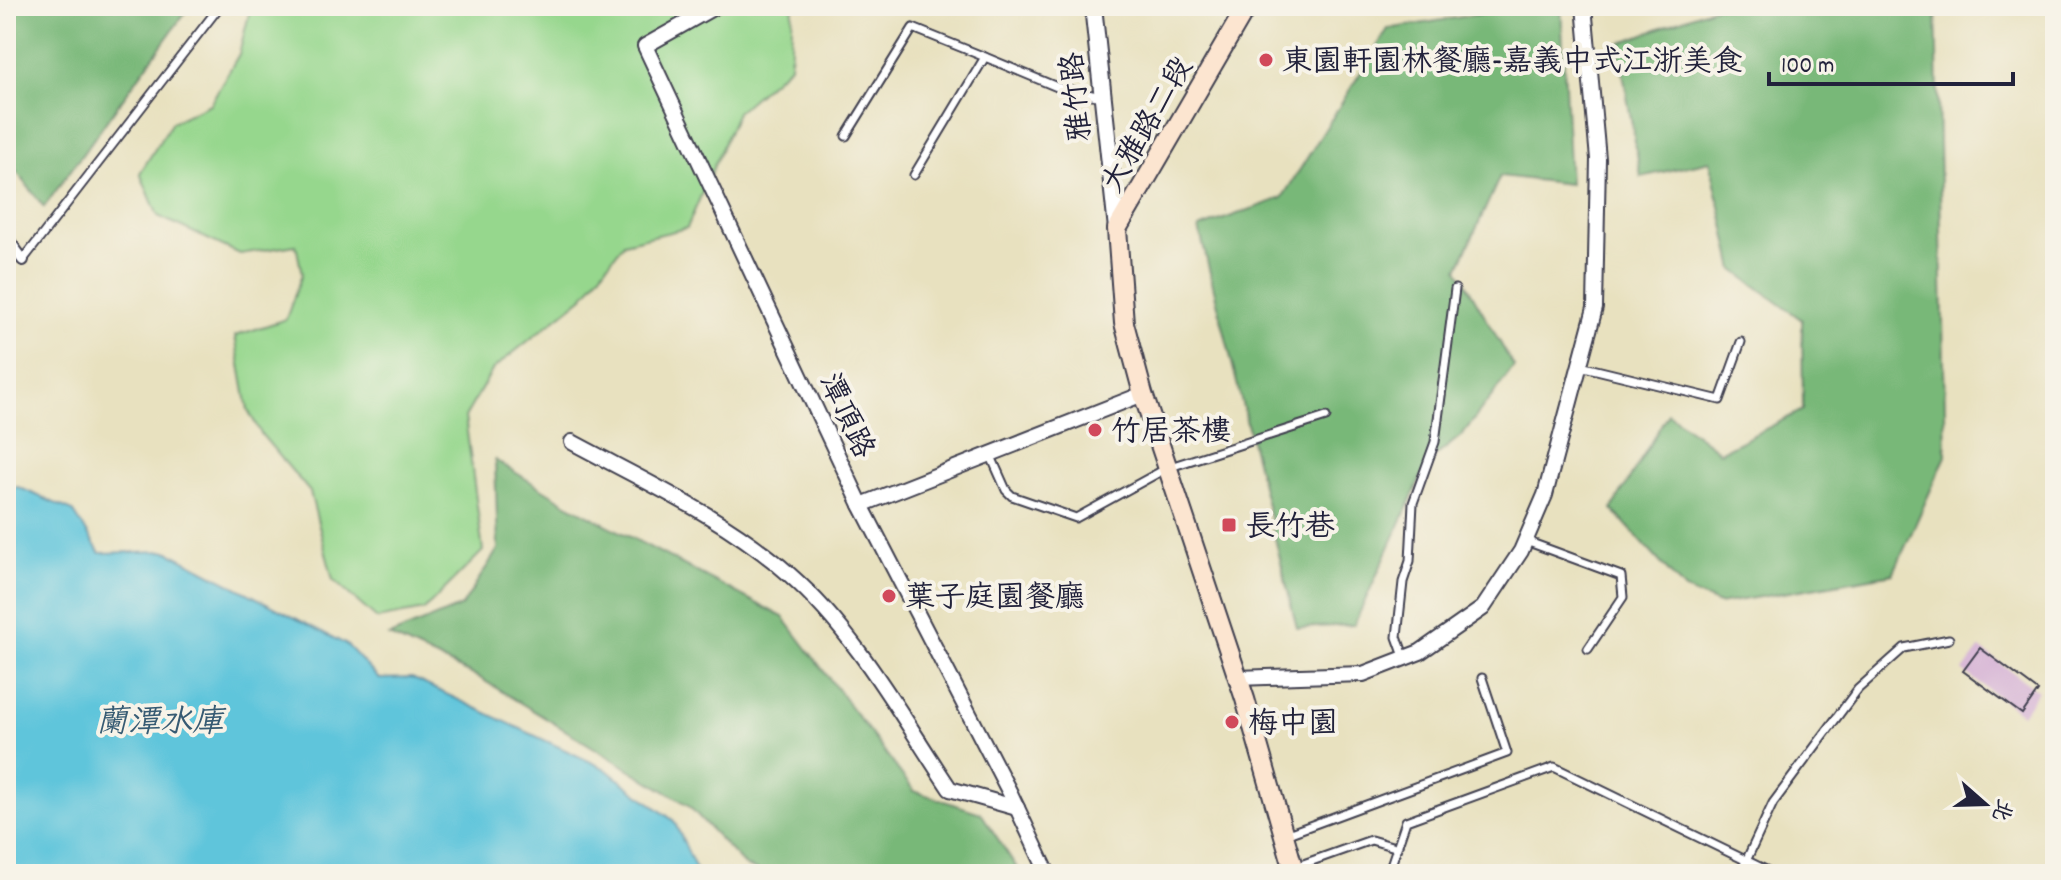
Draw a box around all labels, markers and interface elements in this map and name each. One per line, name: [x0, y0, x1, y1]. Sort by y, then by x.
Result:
scale bar: [1769, 36, 2013, 86]
place label: 東園軒園林餐廳-嘉義中式江浙美食: [1282, 43, 1742, 86]
street label: 雅竹路: [1053, 50, 1106, 144]
text: 100 m: [1781, 50, 1834, 84]
street label: 大雅路二段: [1094, 51, 1206, 202]
marker: 東園軒園林餐廳-嘉義中式江浙美食: [1257, 51, 1275, 69]
street label: 潭頂路: [805, 367, 882, 467]
place label: 竹居茶樓: [1111, 413, 1231, 456]
marker: 竹居茶樓: [1086, 421, 1104, 439]
place label: 長竹巷: [1245, 508, 1335, 551]
marker: 長竹巷: [1220, 516, 1238, 534]
place label: 葉子庭園餐廳: [905, 579, 1085, 622]
marker: 葉子庭園餐廳: [880, 587, 898, 605]
water label: 蘭潭水庫: [96, 702, 227, 748]
place label: 梅中園: [1248, 705, 1338, 748]
marker: 梅中園: [1223, 713, 1241, 731]
north arrow: [1945, 764, 2025, 844]
text: 北: [1982, 794, 2019, 825]

